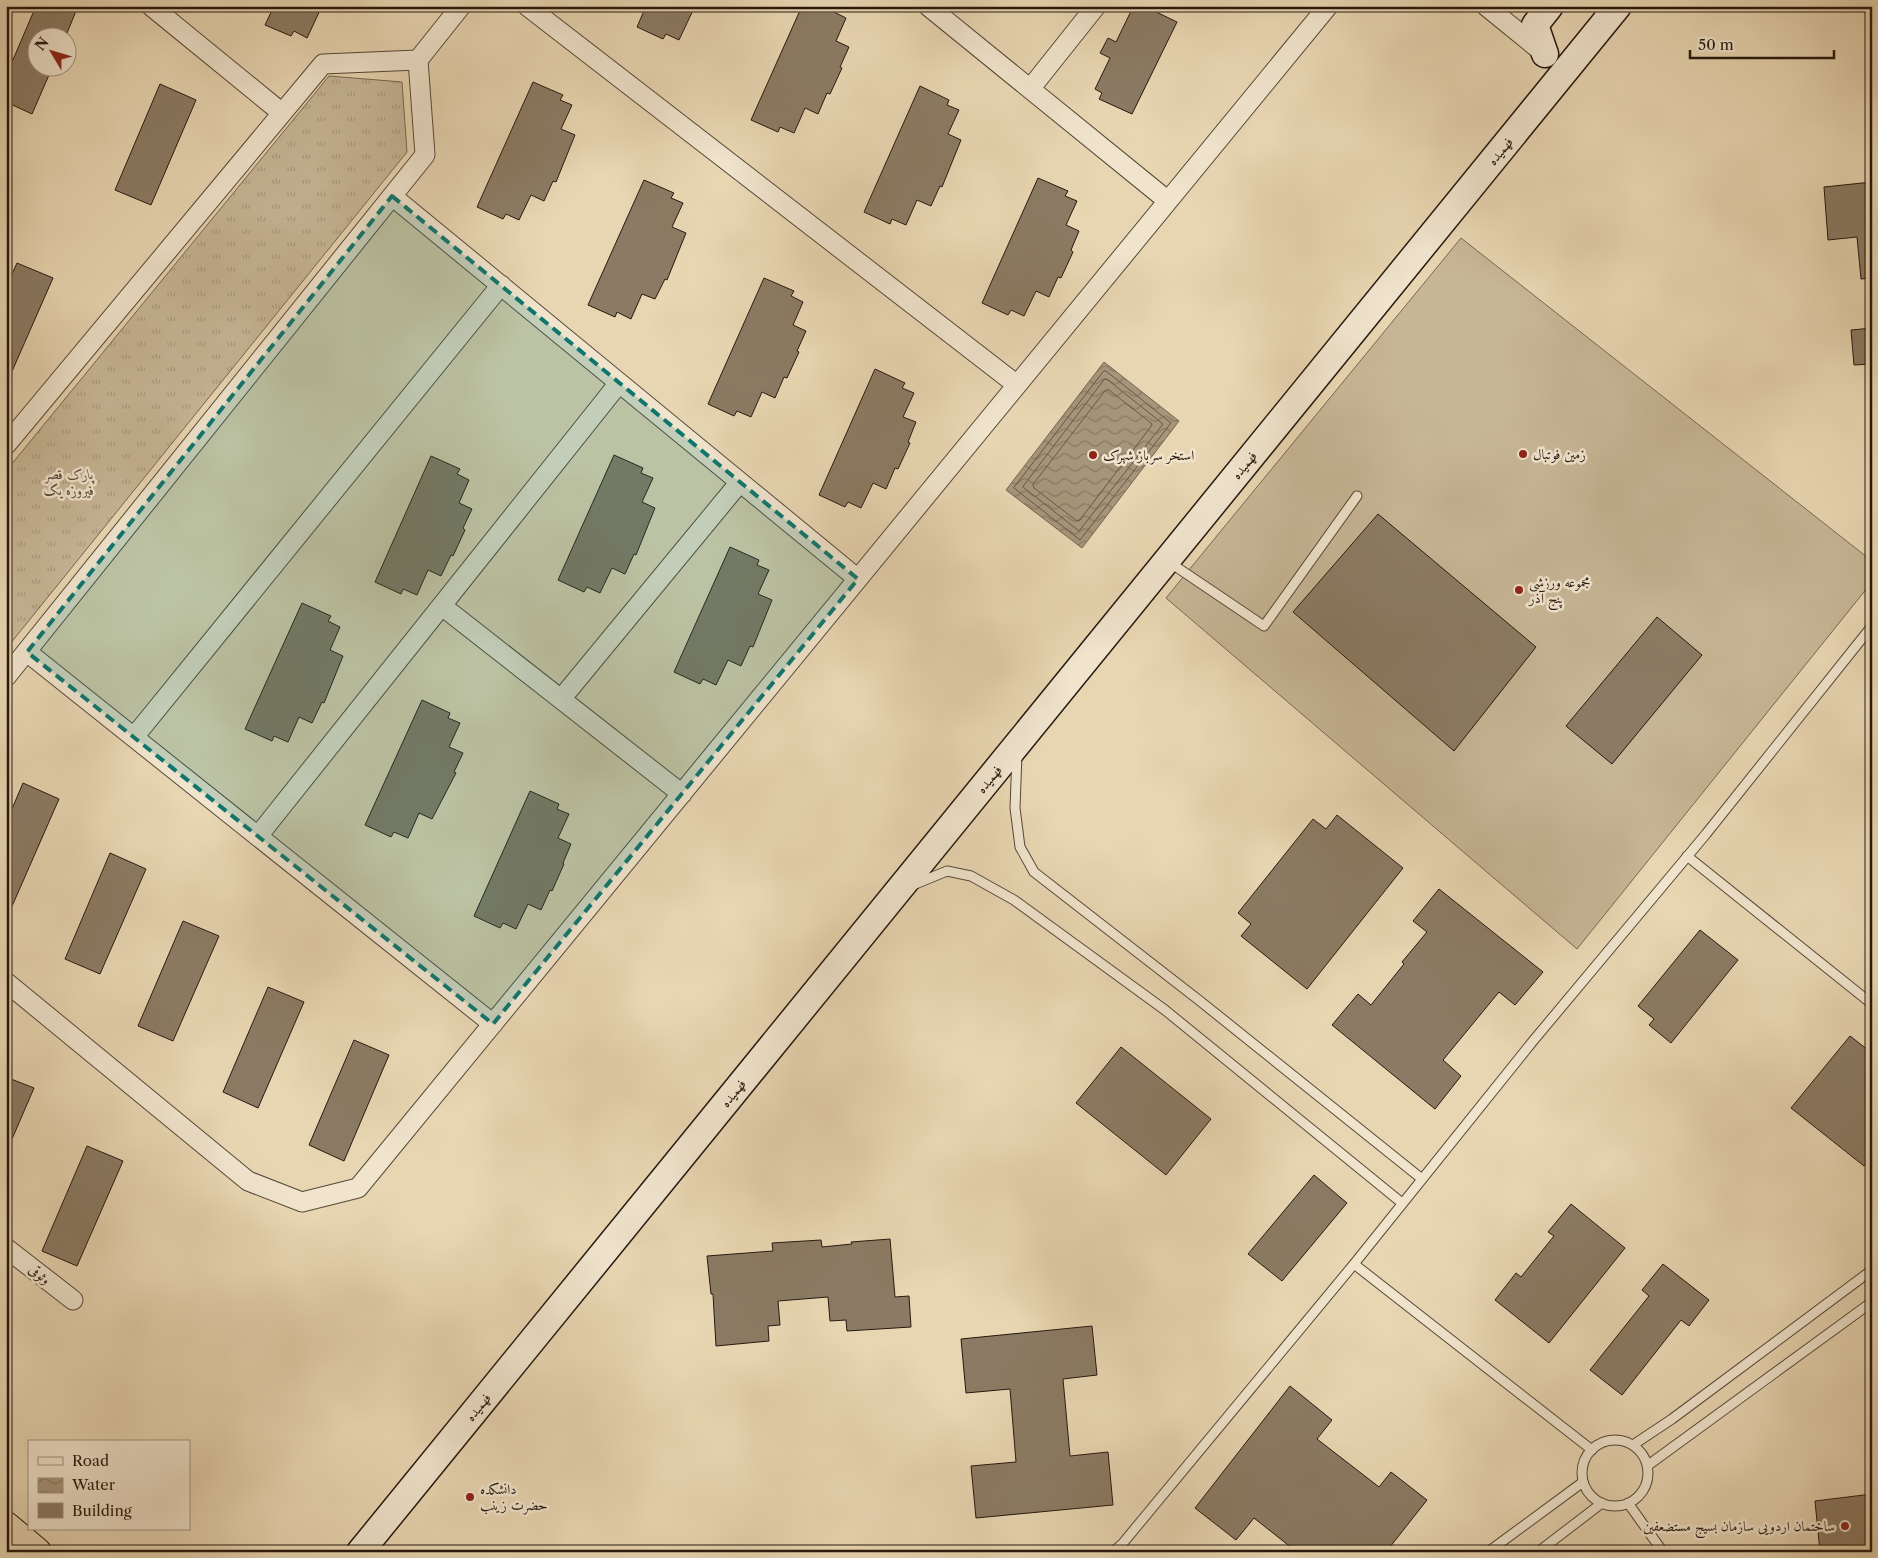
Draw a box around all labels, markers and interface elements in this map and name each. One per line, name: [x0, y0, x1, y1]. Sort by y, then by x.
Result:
north arrow: [28, 28, 78, 78]
scale bar: [1690, 28, 1834, 60]
text: N: [31, 34, 53, 54]
text: 50 m: [1698, 35, 1734, 54]
street label: فهمیده: [1483, 133, 1517, 169]
place label: زمین فوتبال: [1533, 445, 1586, 463]
place label: استخر سرباز شهرک: [1103, 446, 1194, 465]
street label: فهمیده: [1227, 447, 1261, 483]
marker: زمین فوتبال: [1517, 448, 1529, 460]
marker: استخر سرباز شهرک: [1087, 449, 1099, 461]
park label: پارک قصر فیروزه یک: [43, 465, 95, 499]
place label: مجموعه ورزشی پنج آذر: [1527, 573, 1590, 611]
marker: مجموعه ورزشی پنج آذر: [1513, 584, 1525, 596]
street label: فهمیده: [972, 761, 1006, 797]
street label: فهمیده: [716, 1075, 750, 1111]
street label: وثوقی: [25, 1260, 55, 1288]
street label: فهمیده: [461, 1389, 495, 1425]
legend: [28, 1440, 190, 1530]
text: Road: [72, 1451, 109, 1470]
text: Water: [71, 1475, 116, 1494]
place label: دانشکده حضرت زینب: [480, 1480, 548, 1515]
marker: دانشکده حضرت زینب: [464, 1491, 476, 1503]
text: Building: [72, 1501, 132, 1520]
place label: ساختمان اردویی سازمان بسیج مستضعفین: [1643, 1517, 1835, 1539]
marker: ساختمان اردویی سازمان بسیج مستضعفین: [1839, 1520, 1851, 1532]

